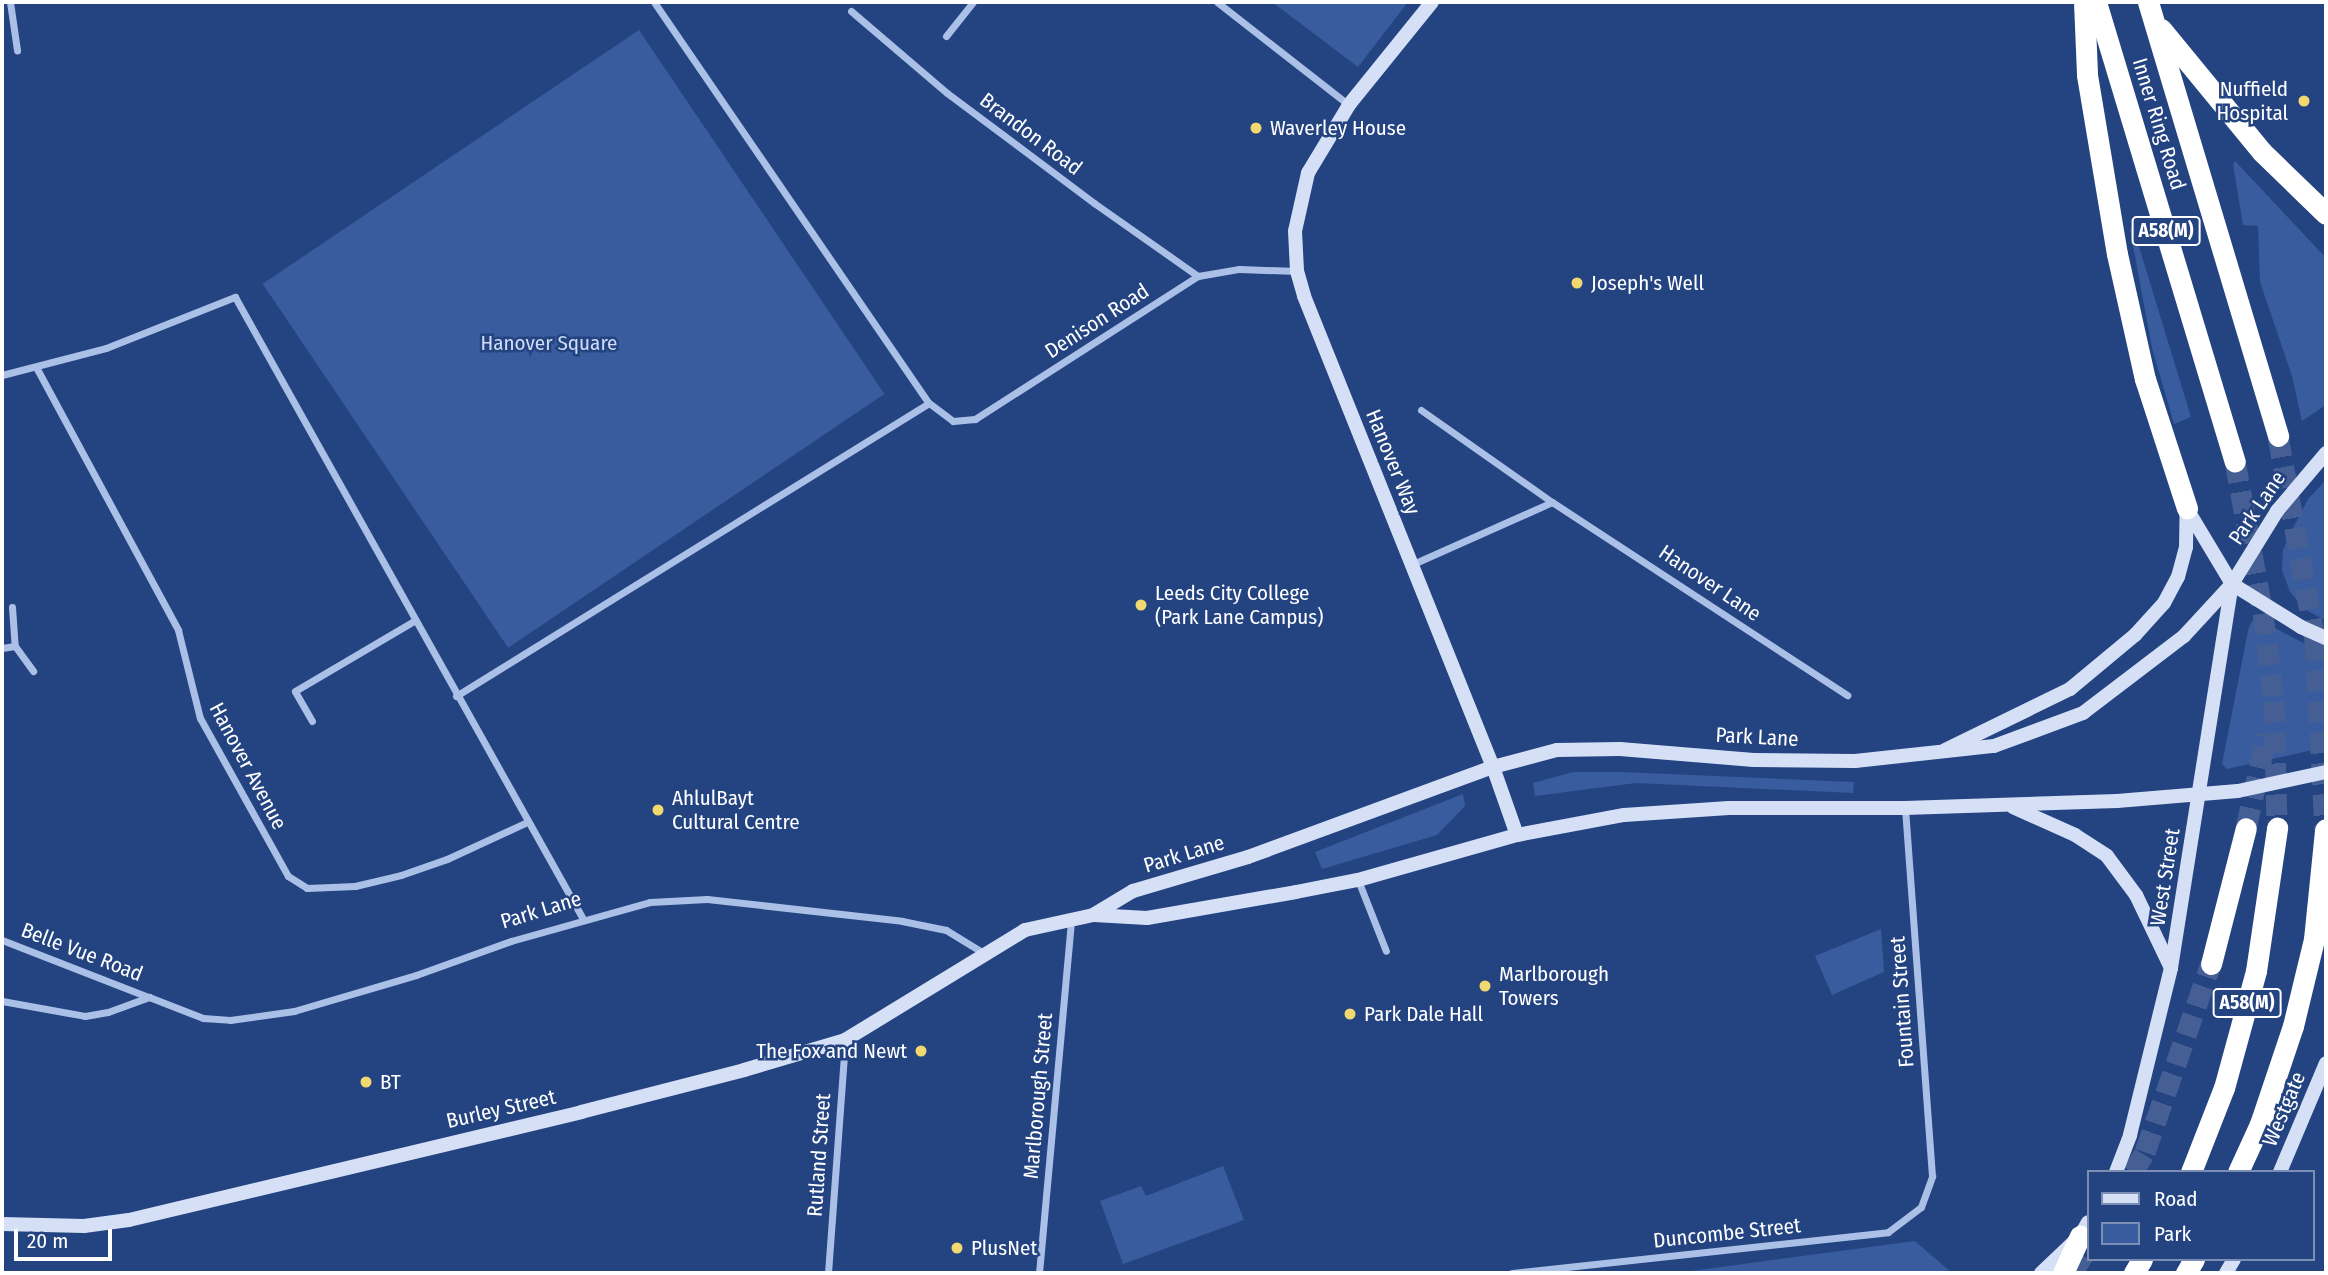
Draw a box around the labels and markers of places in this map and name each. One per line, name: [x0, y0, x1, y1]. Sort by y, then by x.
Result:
place label: Nuffield Hospital: [2216, 76, 2288, 126]
marker: Nuffield Hospital: [2294, 91, 2314, 111]
place label: Waverley House: [1270, 115, 1406, 141]
marker: Waverley House: [1248, 120, 1264, 136]
place label: Joseph's Well: [1591, 270, 1704, 296]
marker: Joseph's Well: [1569, 275, 1585, 291]
place label: Leeds City College (Park Lane Campus): [1155, 580, 1323, 630]
marker: Leeds City College (Park Lane Campus): [1133, 597, 1149, 613]
place label: AhlulBayt Cultural Centre: [672, 785, 800, 835]
marker: AhlulBayt Cultural Centre: [650, 802, 666, 818]
place label: Marlborough Towers: [1499, 961, 1609, 1011]
marker: Marlborough Towers: [1477, 978, 1493, 994]
place label: Park Dale Hall: [1364, 1001, 1483, 1027]
marker: Park Dale Hall: [1342, 1006, 1358, 1022]
place label: The Fox and Newt: [756, 1038, 907, 1064]
marker: The Fox and Newt: [913, 1043, 929, 1059]
place label: BT: [380, 1069, 401, 1095]
marker: BT: [358, 1074, 374, 1090]
place label: PlusNet: [971, 1235, 1037, 1261]
marker: PlusNet: [949, 1240, 965, 1256]

